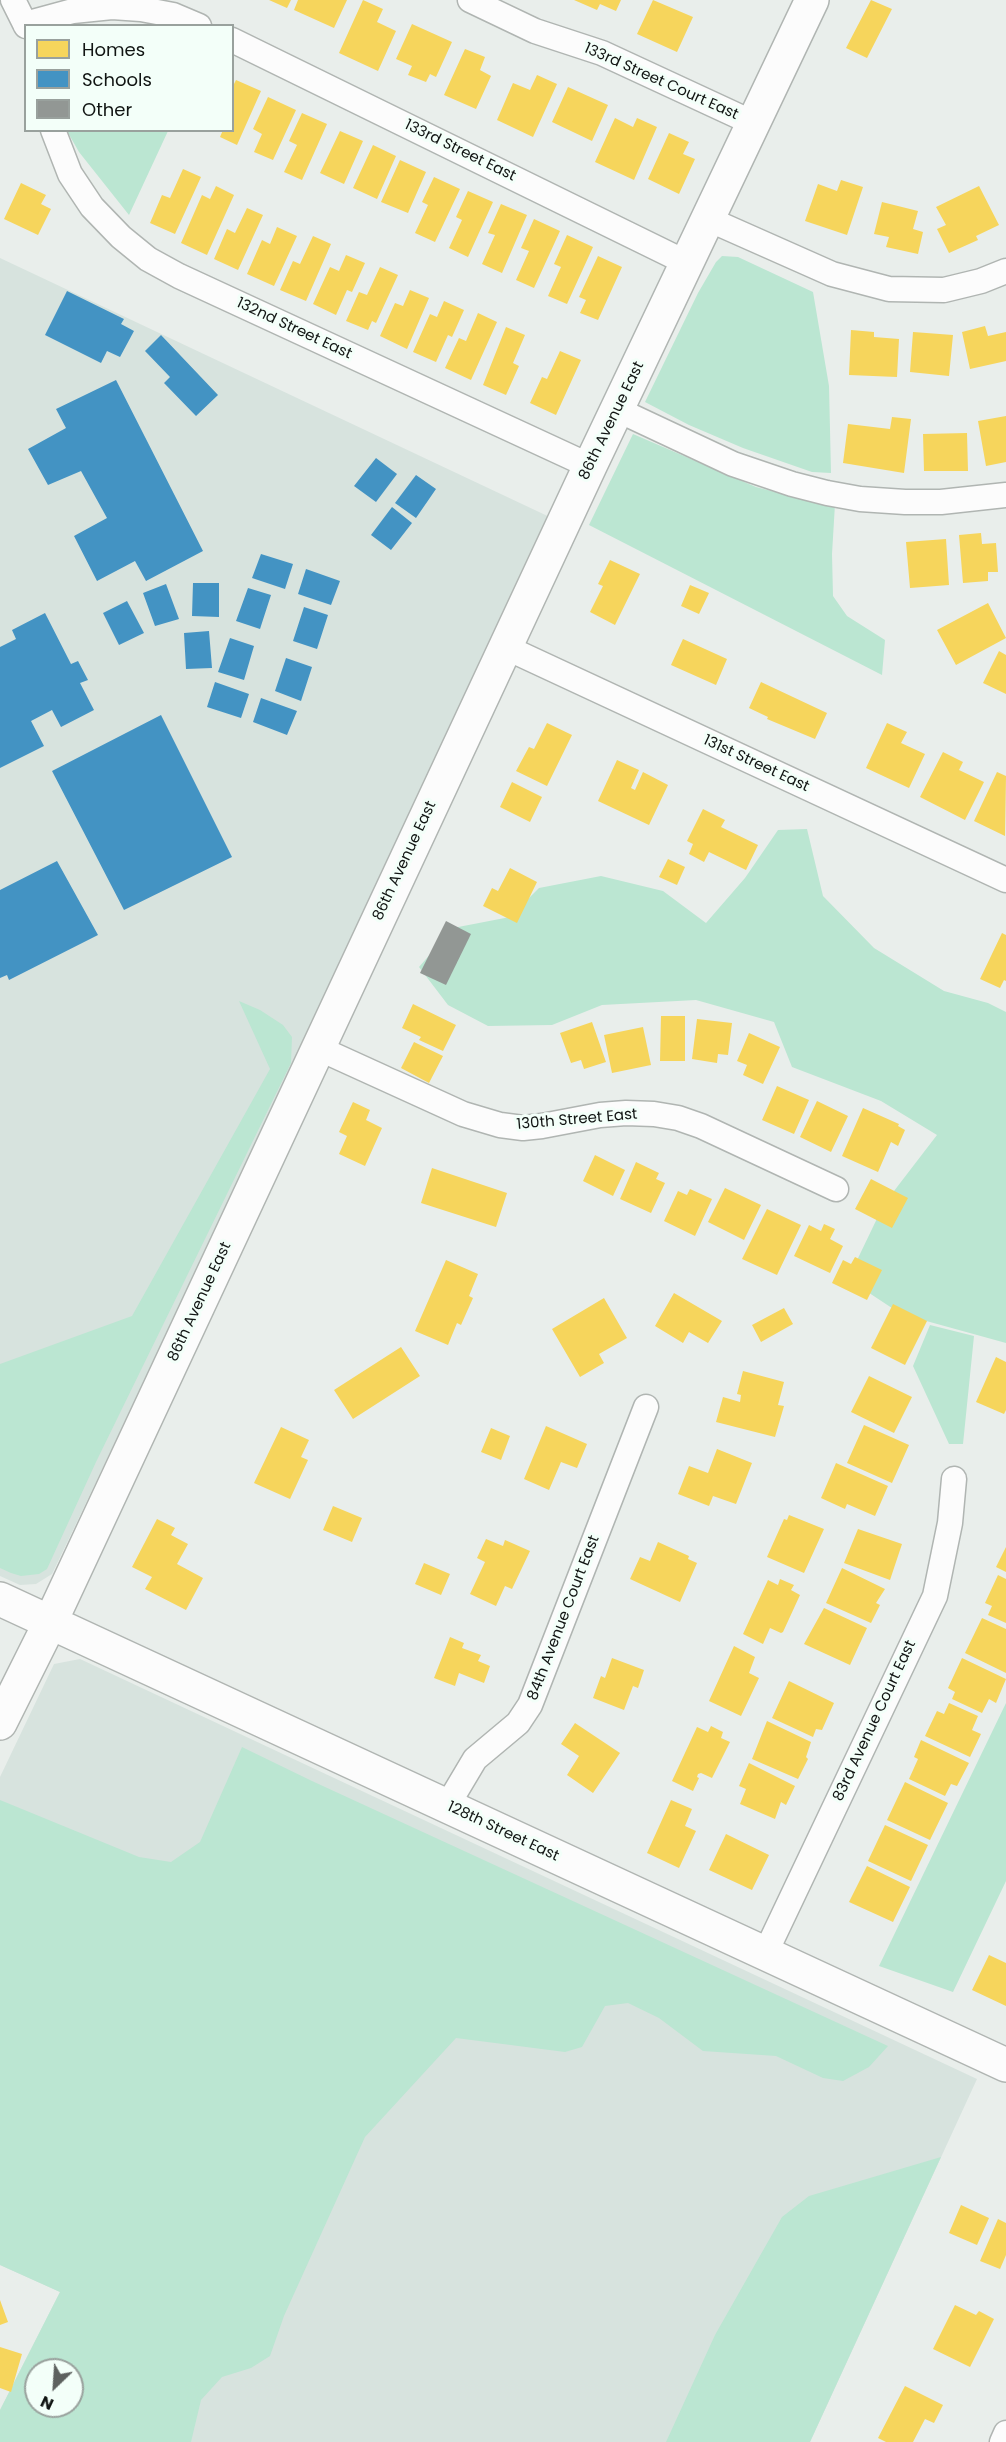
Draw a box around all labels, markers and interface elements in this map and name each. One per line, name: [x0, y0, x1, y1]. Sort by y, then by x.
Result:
legend: [24, 24, 234, 132]
text: Homes: [82, 37, 145, 62]
street label: 133rd Street Court East: [581, 40, 741, 124]
text: Schools: [82, 67, 152, 92]
text: Other: [82, 97, 132, 122]
street label: 133rd Street East: [402, 116, 518, 186]
street label: 132nd Street East: [234, 294, 354, 364]
street label: 86th Avenue East: [576, 359, 648, 483]
street label: 131st Street East: [700, 732, 812, 796]
street label: 86th Avenue East: [369, 799, 441, 923]
street label: 130th Street East: [516, 1106, 638, 1134]
street label: 86th Avenue East: [164, 1240, 236, 1364]
street label: 84th Avenue Court East: [524, 1533, 604, 1703]
street label: 83rd Avenue Court East: [830, 1638, 920, 1804]
street label: 128th Street East: [444, 1798, 562, 1866]
north arrow: [24, 2358, 84, 2418]
text: N: [37, 2390, 57, 2416]

